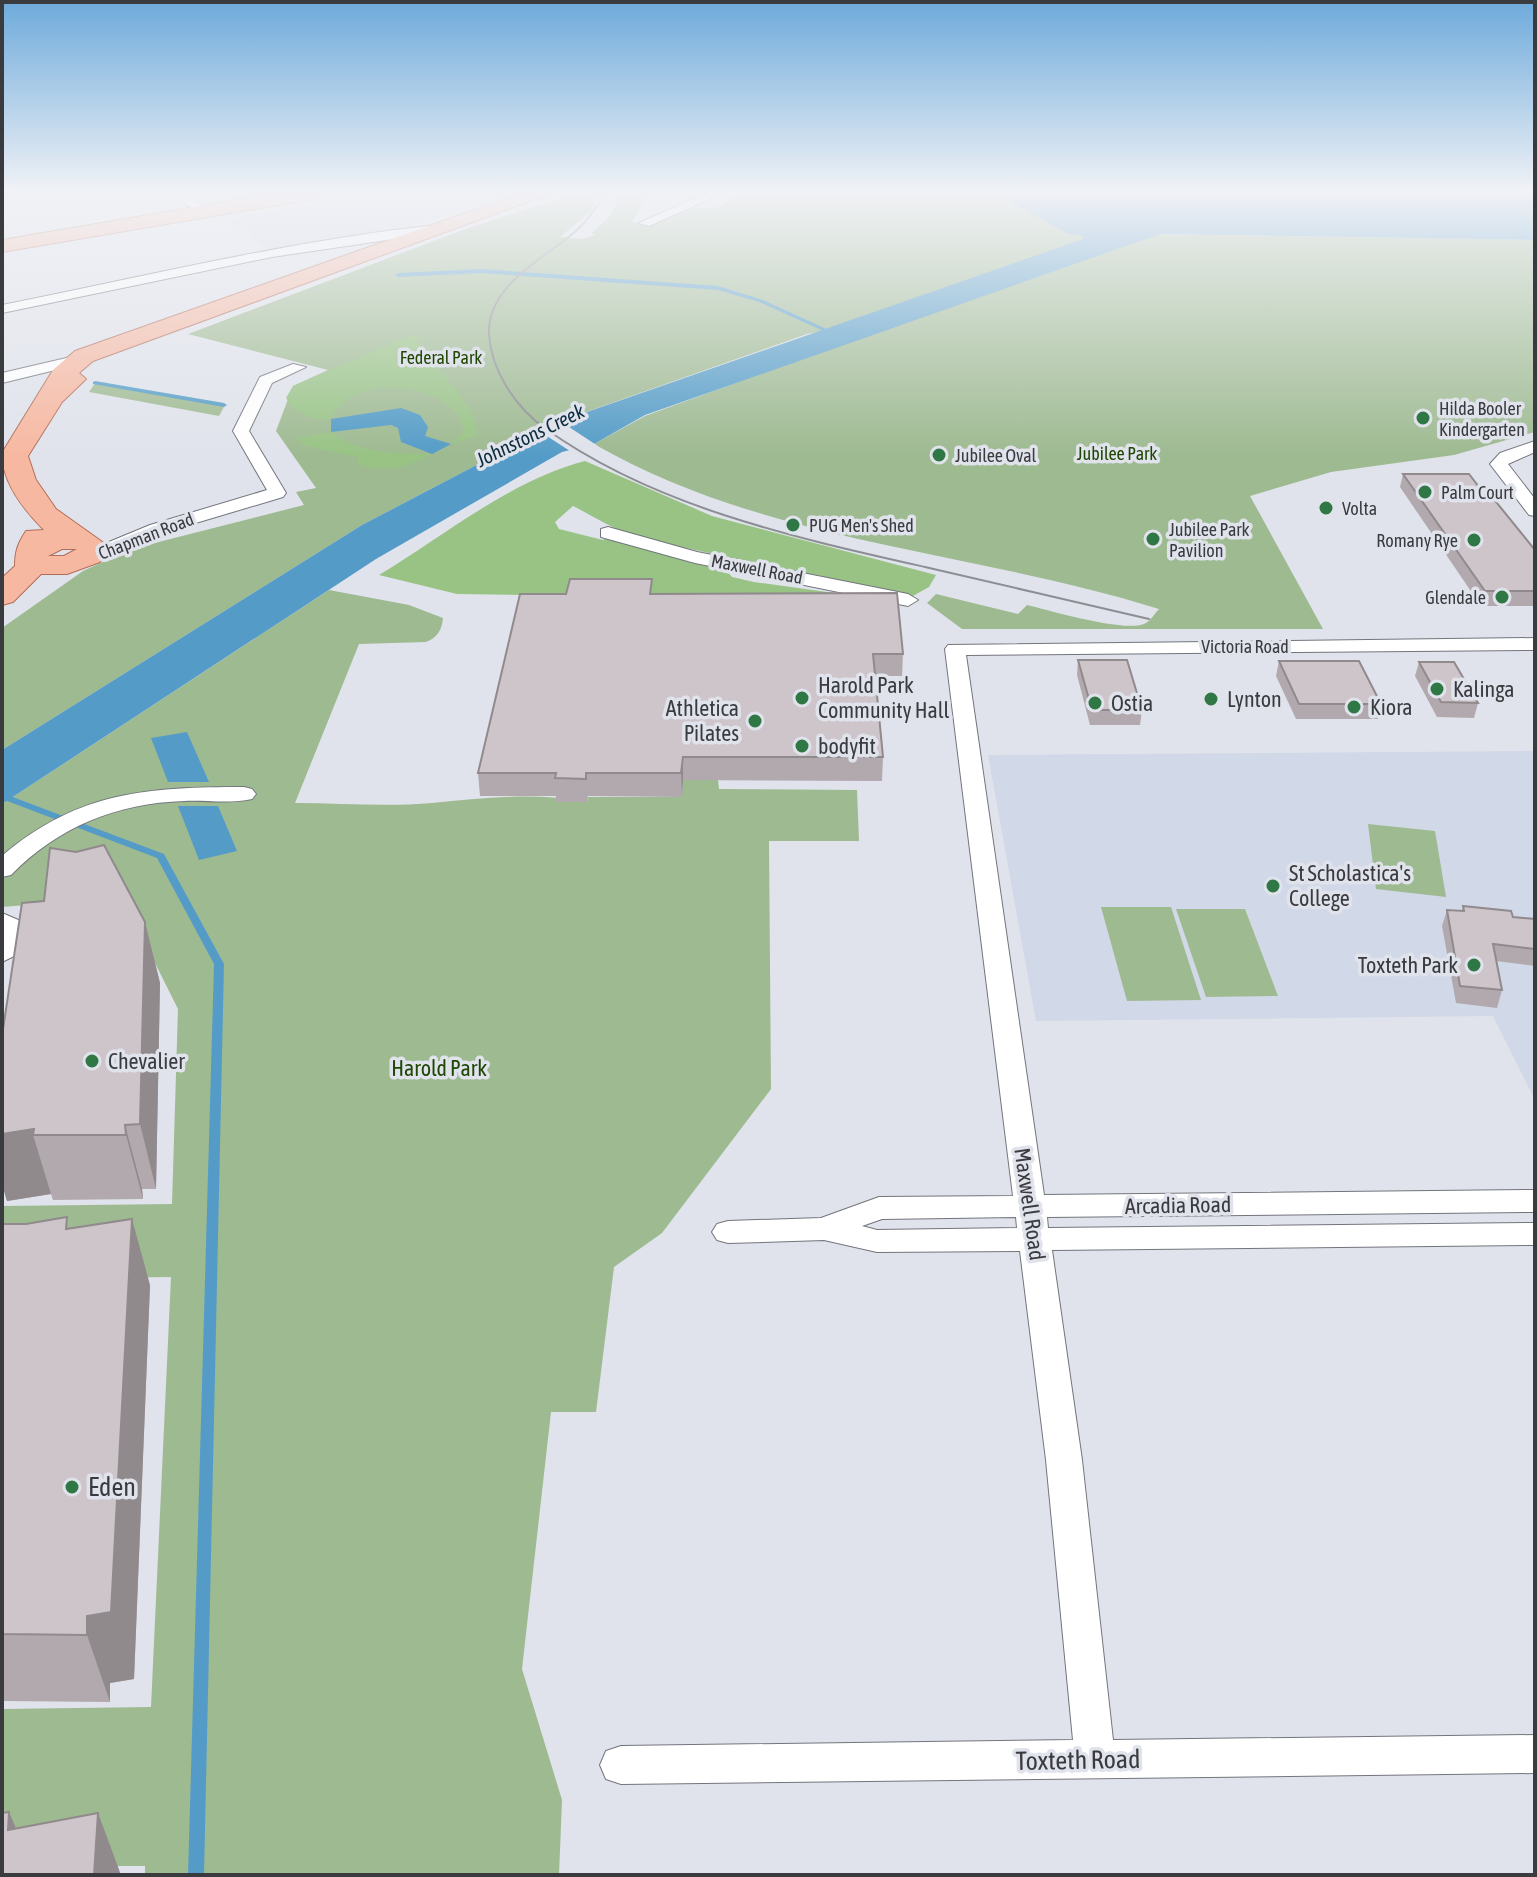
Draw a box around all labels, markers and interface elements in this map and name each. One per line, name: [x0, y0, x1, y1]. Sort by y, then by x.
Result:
park label: Federal Park: [400, 347, 482, 368]
place label: Hilda Booler Kindergarten: [1439, 398, 1525, 440]
water label: Johnstons Creek: [471, 399, 588, 472]
marker: Hilda Booler Kindergarten: [1414, 409, 1432, 427]
park label: Jubilee Park: [1077, 443, 1157, 464]
place label: Jubilee Oval: [955, 445, 1037, 466]
marker: Jubilee Oval: [930, 446, 948, 464]
place label: Palm Court: [1441, 482, 1514, 503]
marker: Palm Court: [1416, 483, 1434, 501]
place label: Volta: [1342, 498, 1377, 519]
marker: Volta: [1317, 499, 1335, 517]
street label: Chapman Road: [95, 508, 197, 564]
place label: PUG Men's Shed: [809, 515, 914, 536]
marker: PUG Men's Shed: [784, 516, 802, 534]
place label: Jubilee Park Pavilion: [1169, 519, 1250, 561]
marker: Jubilee Park Pavilion: [1144, 530, 1162, 548]
place label: Romany Rye: [1376, 530, 1458, 551]
marker: Romany Rye: [1465, 531, 1483, 549]
street label: Maxwell Road: [709, 550, 805, 588]
place label: Glendale: [1425, 587, 1486, 608]
marker: Glendale: [1493, 588, 1511, 606]
street label: Victoria Road: [1201, 636, 1289, 657]
place label: Harold Park Community Hall: [818, 672, 950, 723]
place label: Kalinga: [1453, 676, 1514, 702]
marker: Kalinga: [1428, 680, 1446, 698]
place label: Lynton: [1227, 686, 1282, 712]
marker: Harold Park Community Hall: [793, 689, 811, 707]
place label: Ostia: [1111, 690, 1153, 716]
marker: Lynton: [1202, 690, 1220, 708]
marker: Ostia: [1086, 694, 1104, 712]
place label: Kiora: [1370, 694, 1412, 720]
place label: Athletica Pilates: [666, 695, 739, 746]
marker: Kiora: [1345, 698, 1363, 716]
marker: Athletica Pilates: [746, 712, 764, 730]
place label: bodyfit: [818, 733, 876, 759]
marker: bodyfit: [793, 737, 811, 755]
place label: St Scholastica's College: [1289, 860, 1411, 911]
marker: St Scholastica's College: [1264, 877, 1282, 895]
place label: Toxteth Park: [1358, 952, 1458, 978]
marker: Toxteth Park: [1465, 956, 1483, 974]
place label: Chevalier: [108, 1048, 185, 1074]
marker: Chevalier: [83, 1052, 101, 1070]
park label: Harold Park: [391, 1055, 487, 1081]
street label: Maxwell Road: [1009, 1146, 1051, 1262]
street label: Arcadia Road: [1125, 1191, 1231, 1219]
place label: Eden: [88, 1472, 136, 1502]
marker: Eden: [63, 1478, 81, 1496]
street label: Toxteth Road: [1015, 1744, 1141, 1776]

